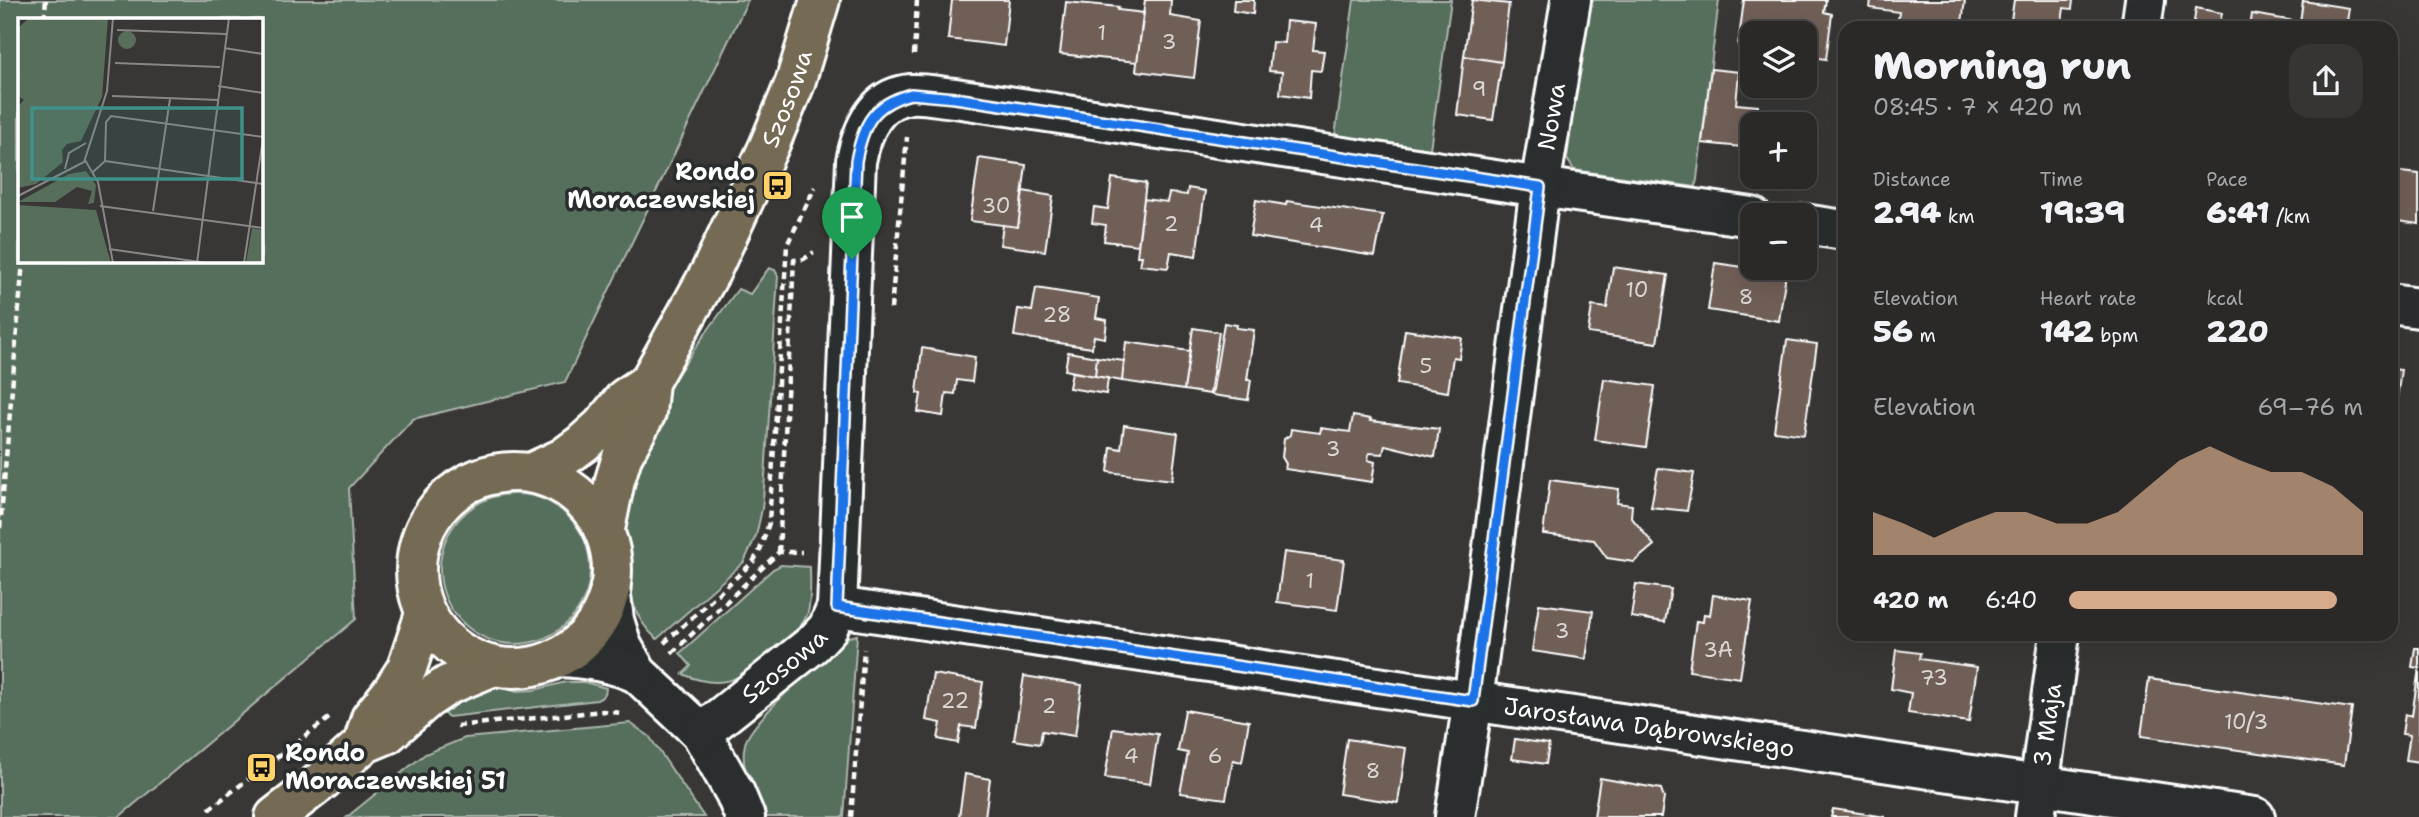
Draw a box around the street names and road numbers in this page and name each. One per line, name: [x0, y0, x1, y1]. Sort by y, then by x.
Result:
street label: Szosowa: [754, 46, 820, 152]
street label: Nowa: [1530, 81, 1573, 153]
street label: Szosowa: [735, 622, 835, 711]
street label: 3 Maja: [2026, 681, 2069, 769]
street label: Jarosława Dąbrowskiego: [1502, 690, 1797, 765]

